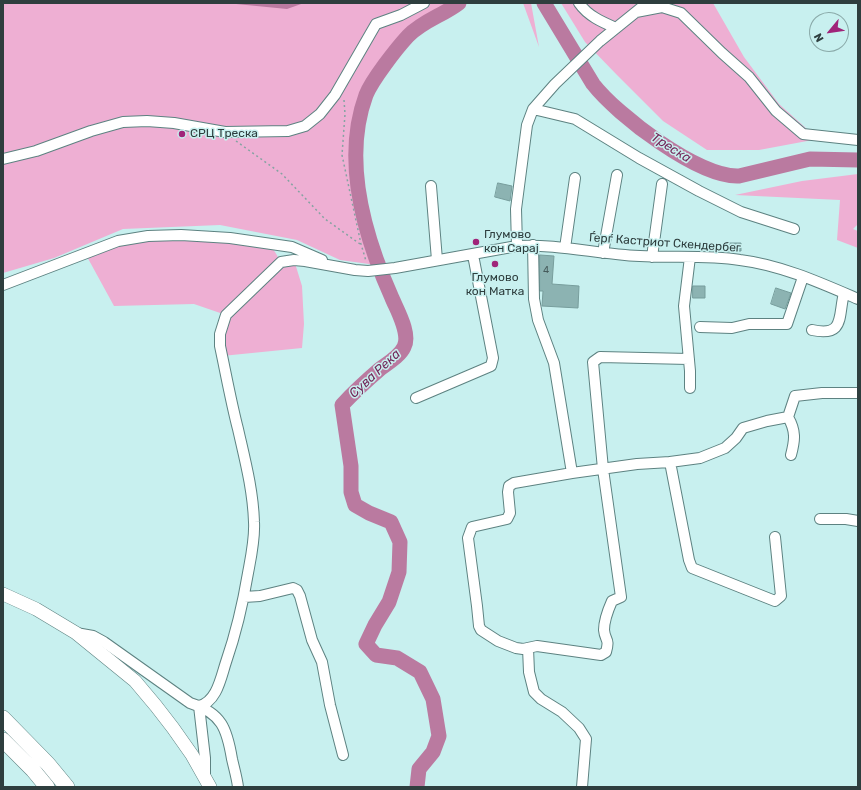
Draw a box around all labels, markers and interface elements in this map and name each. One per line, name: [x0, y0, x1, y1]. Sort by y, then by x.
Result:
north arrow: [809, 12, 849, 52]
text: N: [811, 31, 827, 44]
place label: СРЦ Треска: [190, 127, 258, 141]
marker: СРЦ Треска: [177, 129, 187, 139]
water label: Треска: [648, 130, 694, 166]
place label: Глумово кон Сарај: [484, 228, 539, 256]
street label: Ѓерѓ Кастриот Скендербег: [589, 231, 741, 255]
marker: Глумово кон Сарај: [471, 237, 481, 247]
marker: Глумово кон Матка: [490, 259, 500, 269]
house number: 4: [543, 264, 549, 276]
place label: Глумово кон Матка: [466, 271, 524, 299]
water label: Сува Река: [346, 346, 404, 402]

